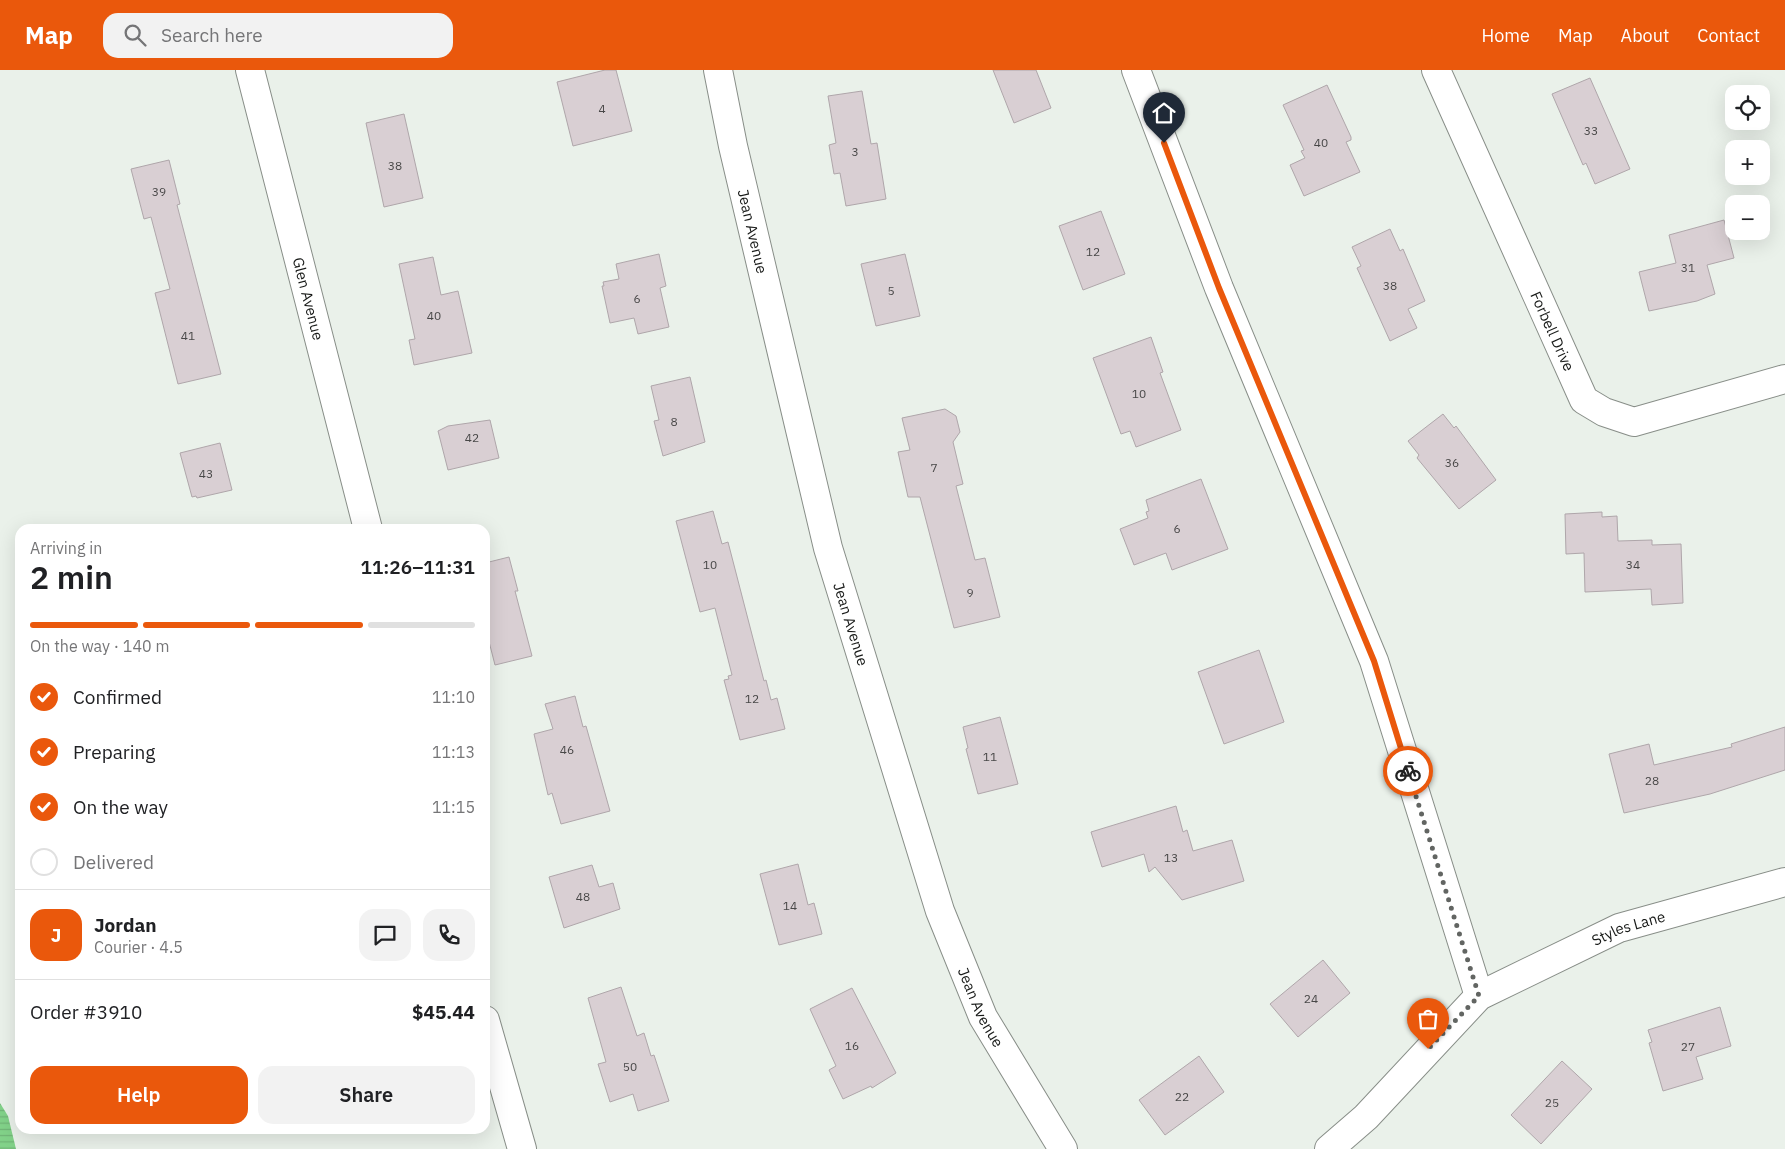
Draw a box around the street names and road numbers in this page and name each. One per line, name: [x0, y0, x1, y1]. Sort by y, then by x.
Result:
street label: Jean Avenue: [734, 187, 772, 275]
street label: Glen Avenue: [289, 255, 329, 342]
street label: Forbell Drive: [1527, 288, 1579, 374]
street label: Jean Avenue: [830, 580, 873, 668]
street label: Styles Lane: [1588, 906, 1667, 949]
street label: Jean Avenue: [954, 964, 1008, 1050]

